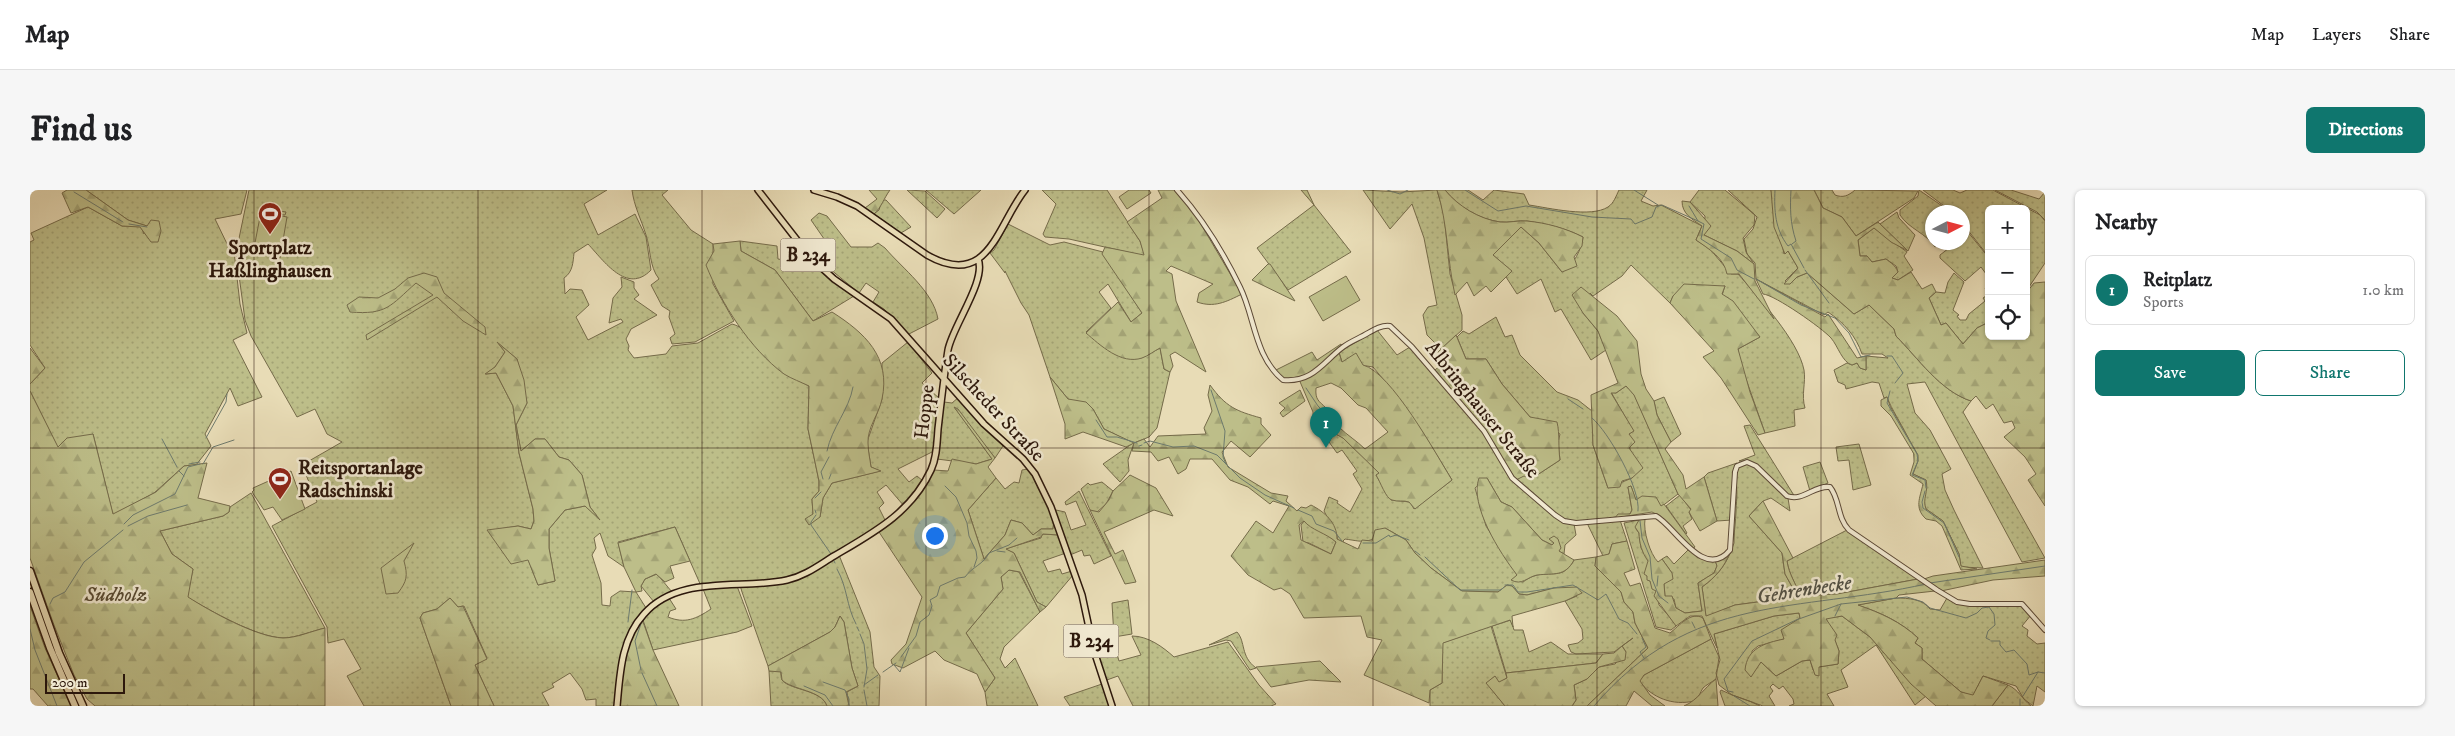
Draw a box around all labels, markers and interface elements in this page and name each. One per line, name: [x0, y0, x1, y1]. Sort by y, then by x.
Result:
text: Map: [25, 20, 69, 50]
text: Map: [2251, 24, 2284, 46]
text: Layers: [2312, 24, 2361, 46]
text: Share: [2389, 24, 2430, 46]
button: Directions: [2306, 107, 2425, 153]
text: Find us: [30, 108, 132, 152]
sports icon: Sportplatz Haßlinghausen: [257, 201, 283, 235]
north arrow: [1925, 205, 1970, 250]
map controls: [1985, 205, 2030, 340]
button: +: [1985, 205, 2030, 250]
text: Nearby: [2095, 210, 2157, 236]
place label: Sportplatz Haßlinghausen: [209, 236, 332, 284]
road number: B 234: [780, 238, 836, 272]
button: −: [1985, 250, 2030, 295]
text: Reitplatz: [2143, 269, 2212, 292]
text: 1: [2109, 280, 2115, 300]
text: 1.0 km: [2362, 280, 2404, 300]
text: Sports: [2143, 292, 2184, 312]
button: locate: [1985, 295, 2030, 340]
street label: Albringhauser Straße: [1419, 336, 1545, 484]
street label: Silscheder Straße: [937, 349, 1049, 467]
button: Save: [2095, 350, 2245, 396]
button: Share: [2255, 350, 2405, 396]
street label: Hoppe: [909, 383, 941, 441]
pin: 1: [1310, 407, 1342, 448]
place label: Reitsportanlage Radschinski: [298, 456, 423, 504]
sports icon: Reitsportanlage Radschinski: [267, 466, 293, 500]
your location: [922, 523, 948, 549]
water label: Gehrenbecke: [1755, 570, 1854, 610]
park label: Südholz: [83, 583, 148, 608]
road number: B 234: [1064, 624, 1118, 658]
scale bar: [45, 671, 125, 694]
text: 200 m: [52, 674, 87, 692]

